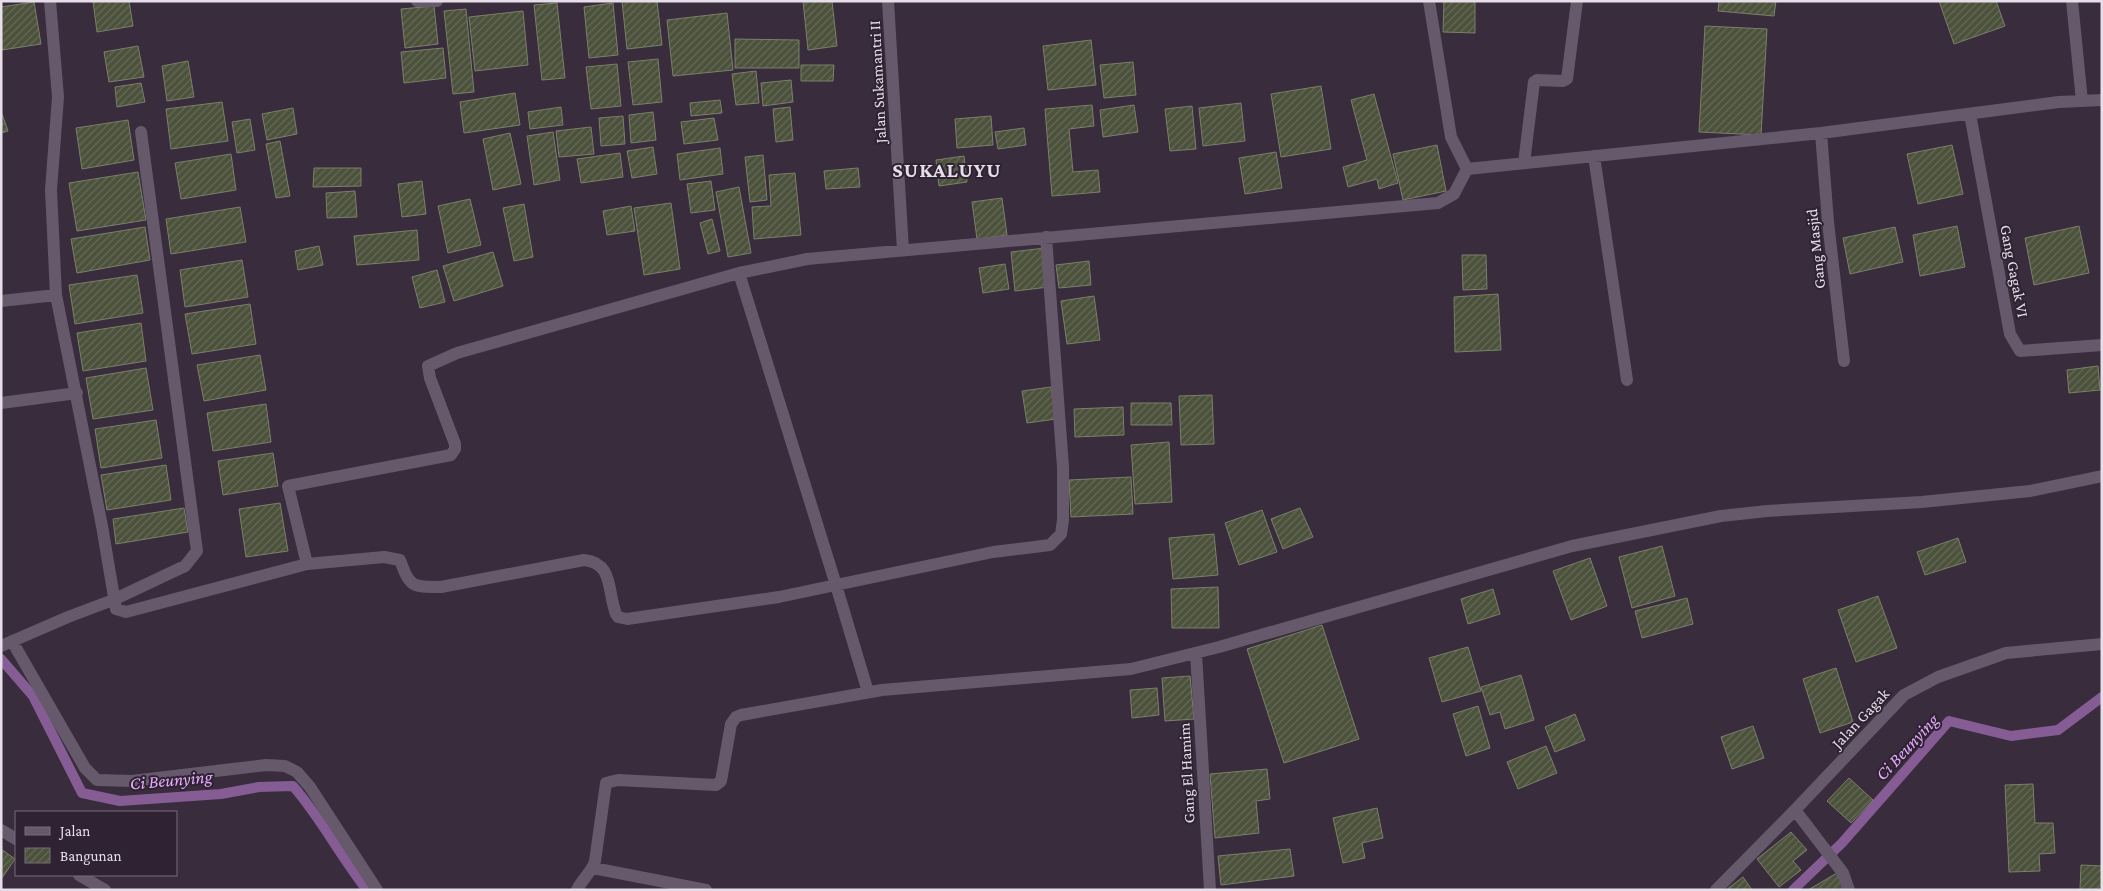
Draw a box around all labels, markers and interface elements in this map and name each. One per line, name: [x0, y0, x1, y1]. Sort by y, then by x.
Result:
street label: Jalan Sukamantri II: [866, 20, 890, 146]
district label: SUKALUYU: [892, 158, 1002, 182]
street label: Gang Masjid: [1803, 207, 1829, 290]
street label: Gang Gagak VI: [1996, 223, 2032, 319]
street label: Jalan Gagak: [1827, 685, 1893, 754]
water label: Ci Beunying: [1871, 709, 1943, 784]
street label: Gang El Hamim: [1175, 722, 1199, 824]
water label: Ci Beunying: [129, 766, 214, 794]
legend: [15, 811, 178, 876]
text: Jalan: [58, 823, 90, 840]
text: Bangunan: [60, 848, 121, 865]

